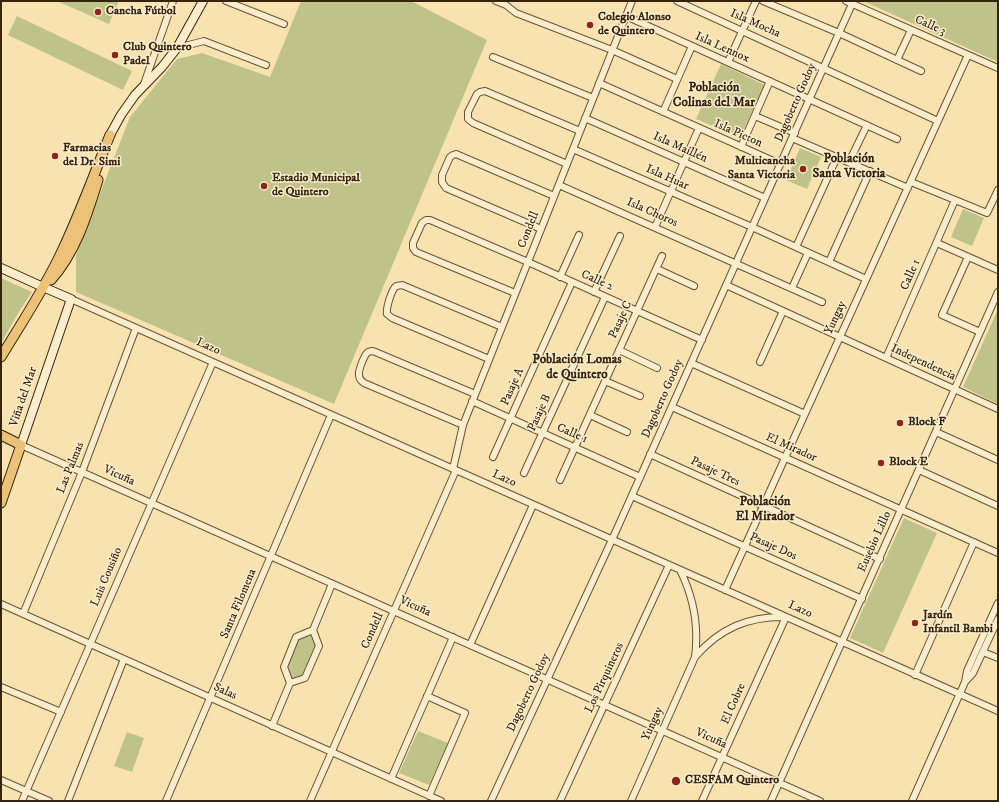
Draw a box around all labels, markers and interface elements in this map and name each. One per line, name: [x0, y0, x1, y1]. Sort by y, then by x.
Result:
place label: Cancha Fútbol: [106, 5, 176, 19]
marker: Cancha Fútbol: [93, 7, 103, 17]
street label: Isla Mocha: [728, 7, 782, 41]
place label: Colegio Alonso de Quintero: [598, 11, 671, 39]
street label: Calle 3: [912, 13, 948, 39]
marker: Colegio Alonso de Quintero: [585, 20, 595, 30]
street label: Isla Lennox: [693, 30, 751, 66]
place label: Club Quintero Padel: [123, 41, 192, 69]
marker: Club Quintero Padel: [110, 50, 120, 60]
street label: Dagoberto Godoy: [772, 61, 820, 145]
district label: Población Colinas del Mar: [673, 80, 755, 111]
street label: Isla Picton: [712, 117, 764, 151]
street label: Isla Maillén: [651, 130, 709, 166]
place label: Farmacias del Dr. Simi: [63, 142, 120, 170]
marker: Farmacias del Dr. Simi: [50, 151, 60, 161]
district label: Población Santa Victoria: [813, 151, 885, 182]
place label: Multicancha Santa Victoria: [728, 155, 795, 183]
street label: Isla Huar: [643, 162, 691, 194]
marker: Multicancha Santa Victoria: [798, 164, 808, 174]
place label: Estadio Municipal de Quintero: [272, 172, 360, 200]
marker: Estadio Municipal de Quintero: [259, 181, 269, 191]
street label: Isla Choros: [624, 195, 680, 231]
street label: Condell: [515, 210, 543, 250]
street label: Calle 1: [898, 257, 924, 293]
street label: Calle 2: [579, 268, 615, 294]
street label: Pasaje C: [606, 299, 636, 341]
street label: Yungay: [822, 299, 850, 337]
street label: Lazo: [194, 335, 222, 359]
street label: Independencia: [888, 342, 958, 384]
district label: Población Lomas de Quintero: [532, 352, 622, 383]
street label: Dagoberto Godoy: [639, 357, 687, 441]
street label: Viña del Mar: [7, 365, 41, 429]
street label: Pasaje A: [498, 366, 528, 408]
street label: Pasaje B: [525, 392, 555, 434]
place label: Block F: [908, 416, 946, 430]
marker: Block F: [895, 418, 905, 428]
street label: Calle 1: [554, 421, 590, 447]
street label: El Mirador: [763, 430, 819, 466]
street label: Las Palmas: [54, 440, 88, 496]
street label: Pasaje Tres: [688, 454, 742, 490]
place label: Block E: [889, 456, 928, 470]
marker: Block E: [876, 458, 886, 468]
street label: Vicuña: [101, 463, 137, 489]
street label: Lazo: [490, 467, 518, 491]
district label: Población El Mirador: [735, 494, 795, 525]
street label: Eusebio Lillo: [855, 509, 895, 575]
street label: Pasaje Dos: [747, 530, 799, 564]
street label: Luis Cousiño: [88, 545, 126, 609]
street label: Santa Filomena: [218, 567, 260, 641]
street label: Vicuña: [397, 594, 433, 620]
street label: Lazo: [786, 598, 814, 622]
place label: Jardín Infantil Bambi: [923, 609, 993, 637]
street label: Condell: [359, 611, 387, 651]
marker: Jardín Infantil Bambi: [910, 618, 920, 628]
street label: Los Pirquineros: [582, 641, 628, 715]
street label: Dagoberto Godoy: [505, 652, 553, 734]
street label: Salas: [211, 681, 239, 703]
street label: El Cobre: [719, 681, 749, 727]
street label: Yungay: [639, 705, 667, 743]
street label: Vicuña: [693, 726, 729, 752]
place label: CESFAM Quintero: [685, 774, 779, 788]
marker: CESFAM Quintero: [670, 775, 682, 787]

